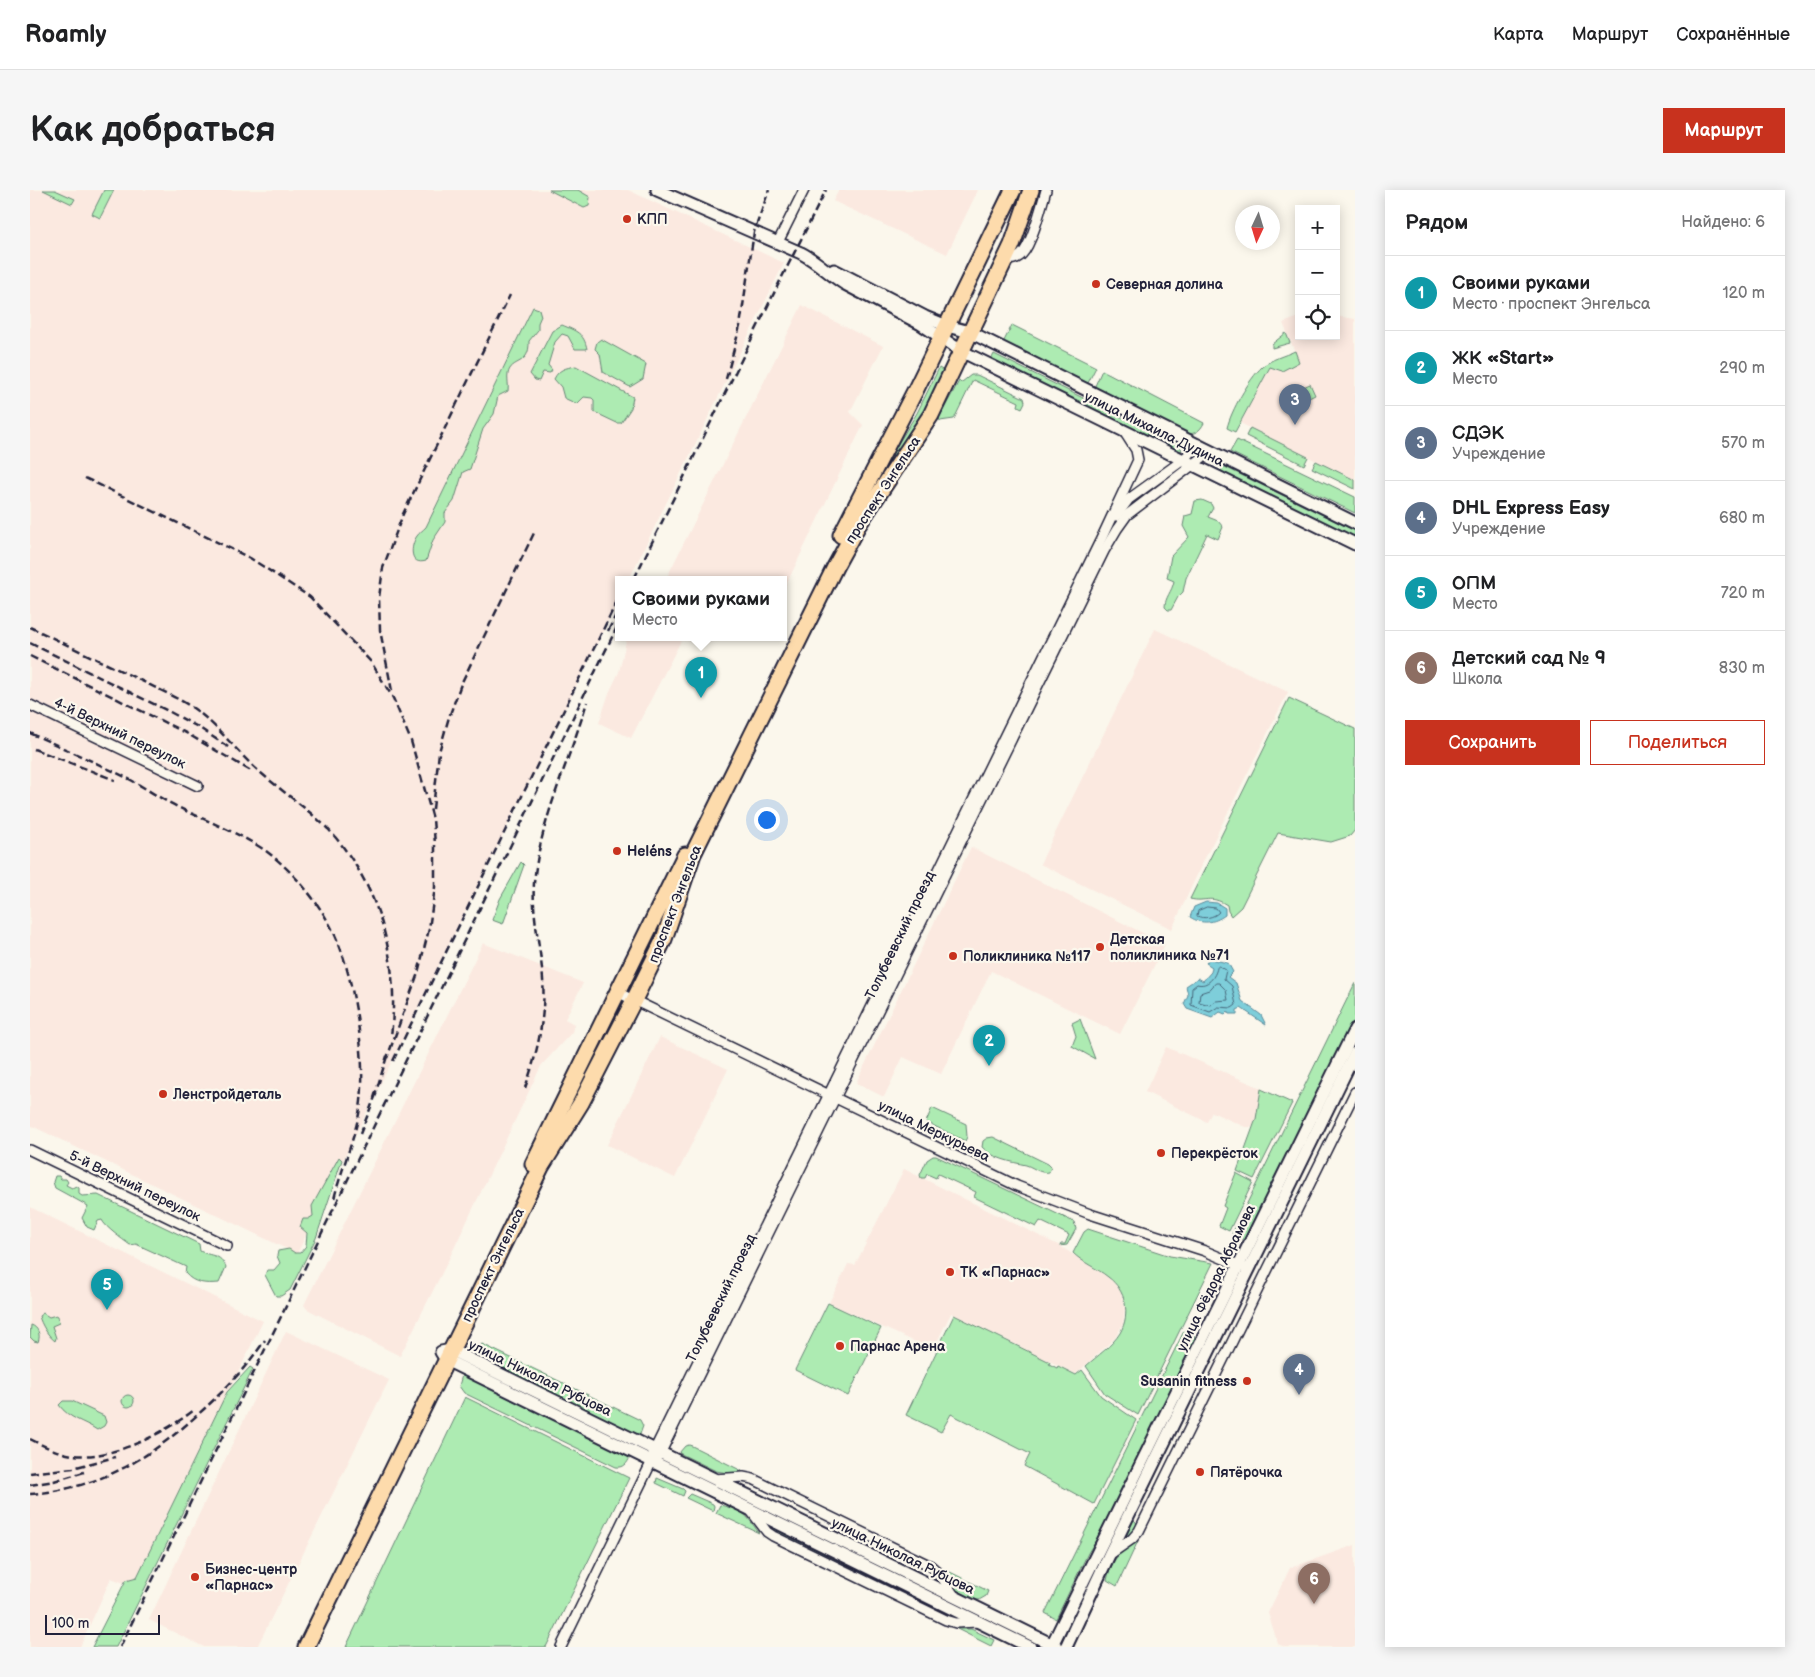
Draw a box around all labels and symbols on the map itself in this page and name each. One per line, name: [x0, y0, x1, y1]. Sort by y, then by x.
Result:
north arrow: [1235, 205, 1280, 250]
place label: КПП: [637, 211, 668, 228]
marker: КПП: [621, 213, 633, 225]
place label: Северная долина: [1106, 276, 1224, 293]
marker: Северная долина: [1090, 278, 1102, 290]
pin: 3: [1279, 384, 1311, 425]
street label: улица Михаила Дудина: [1081, 388, 1227, 471]
street label: проспект Энгельса: [842, 433, 924, 547]
pin: 1: [685, 657, 717, 698]
street label: 4-й Верхний переулок: [51, 694, 189, 773]
your location: [754, 807, 780, 833]
street label: проспект Энгельса: [645, 842, 706, 965]
place label: Heléns: [627, 843, 672, 860]
marker: Heléns: [611, 845, 623, 857]
street label: Толубеевский проезд: [862, 868, 939, 1002]
place label: Детская поликлиника №71: [1110, 931, 1229, 964]
marker: Детская поликлиника №71: [1094, 941, 1106, 953]
place label: Поликлиника №117: [963, 948, 1091, 965]
marker: Поликлиника №117: [947, 950, 959, 962]
pin: 2: [973, 1025, 1005, 1066]
place label: Ленстройдеталь: [172, 1086, 282, 1103]
marker: Ленстройдеталь: [157, 1088, 169, 1100]
street label: улица Меркурьева: [875, 1097, 993, 1166]
place label: Перекрёсток: [1171, 1145, 1258, 1162]
street label: 5-й Верхний переулок: [67, 1147, 204, 1225]
marker: Перекрёсток: [1155, 1147, 1167, 1159]
street label: улица Фёдора Абрамова: [1173, 1201, 1259, 1354]
street label: проспект Энгельса: [458, 1205, 528, 1325]
street label: Толубеевский проезд: [683, 1231, 760, 1365]
place label: ТК «Парнас»: [960, 1264, 1050, 1281]
marker: ТК «Парнас»: [944, 1266, 956, 1278]
pin: 5: [91, 1269, 123, 1310]
street label: улица Николая Рубцова: [466, 1336, 615, 1420]
place label: Парнас Арена: [850, 1338, 946, 1355]
marker: Парнас Арена: [834, 1340, 846, 1352]
pin: 4: [1283, 1354, 1315, 1395]
place label: Susanin fitness: [1141, 1373, 1237, 1390]
marker: Susanin fitness: [1241, 1375, 1253, 1387]
place label: Пятёрочка: [1210, 1464, 1283, 1481]
marker: Пятёрочка: [1194, 1466, 1206, 1478]
street label: улица Николая Рубцова: [829, 1514, 978, 1598]
place label: Бизнес-центр «Парнас»: [205, 1561, 298, 1594]
pin: 6: [1298, 1563, 1330, 1604]
marker: Бизнес-центр «Парнас»: [189, 1571, 201, 1583]
scale bar: [45, 1612, 160, 1635]

